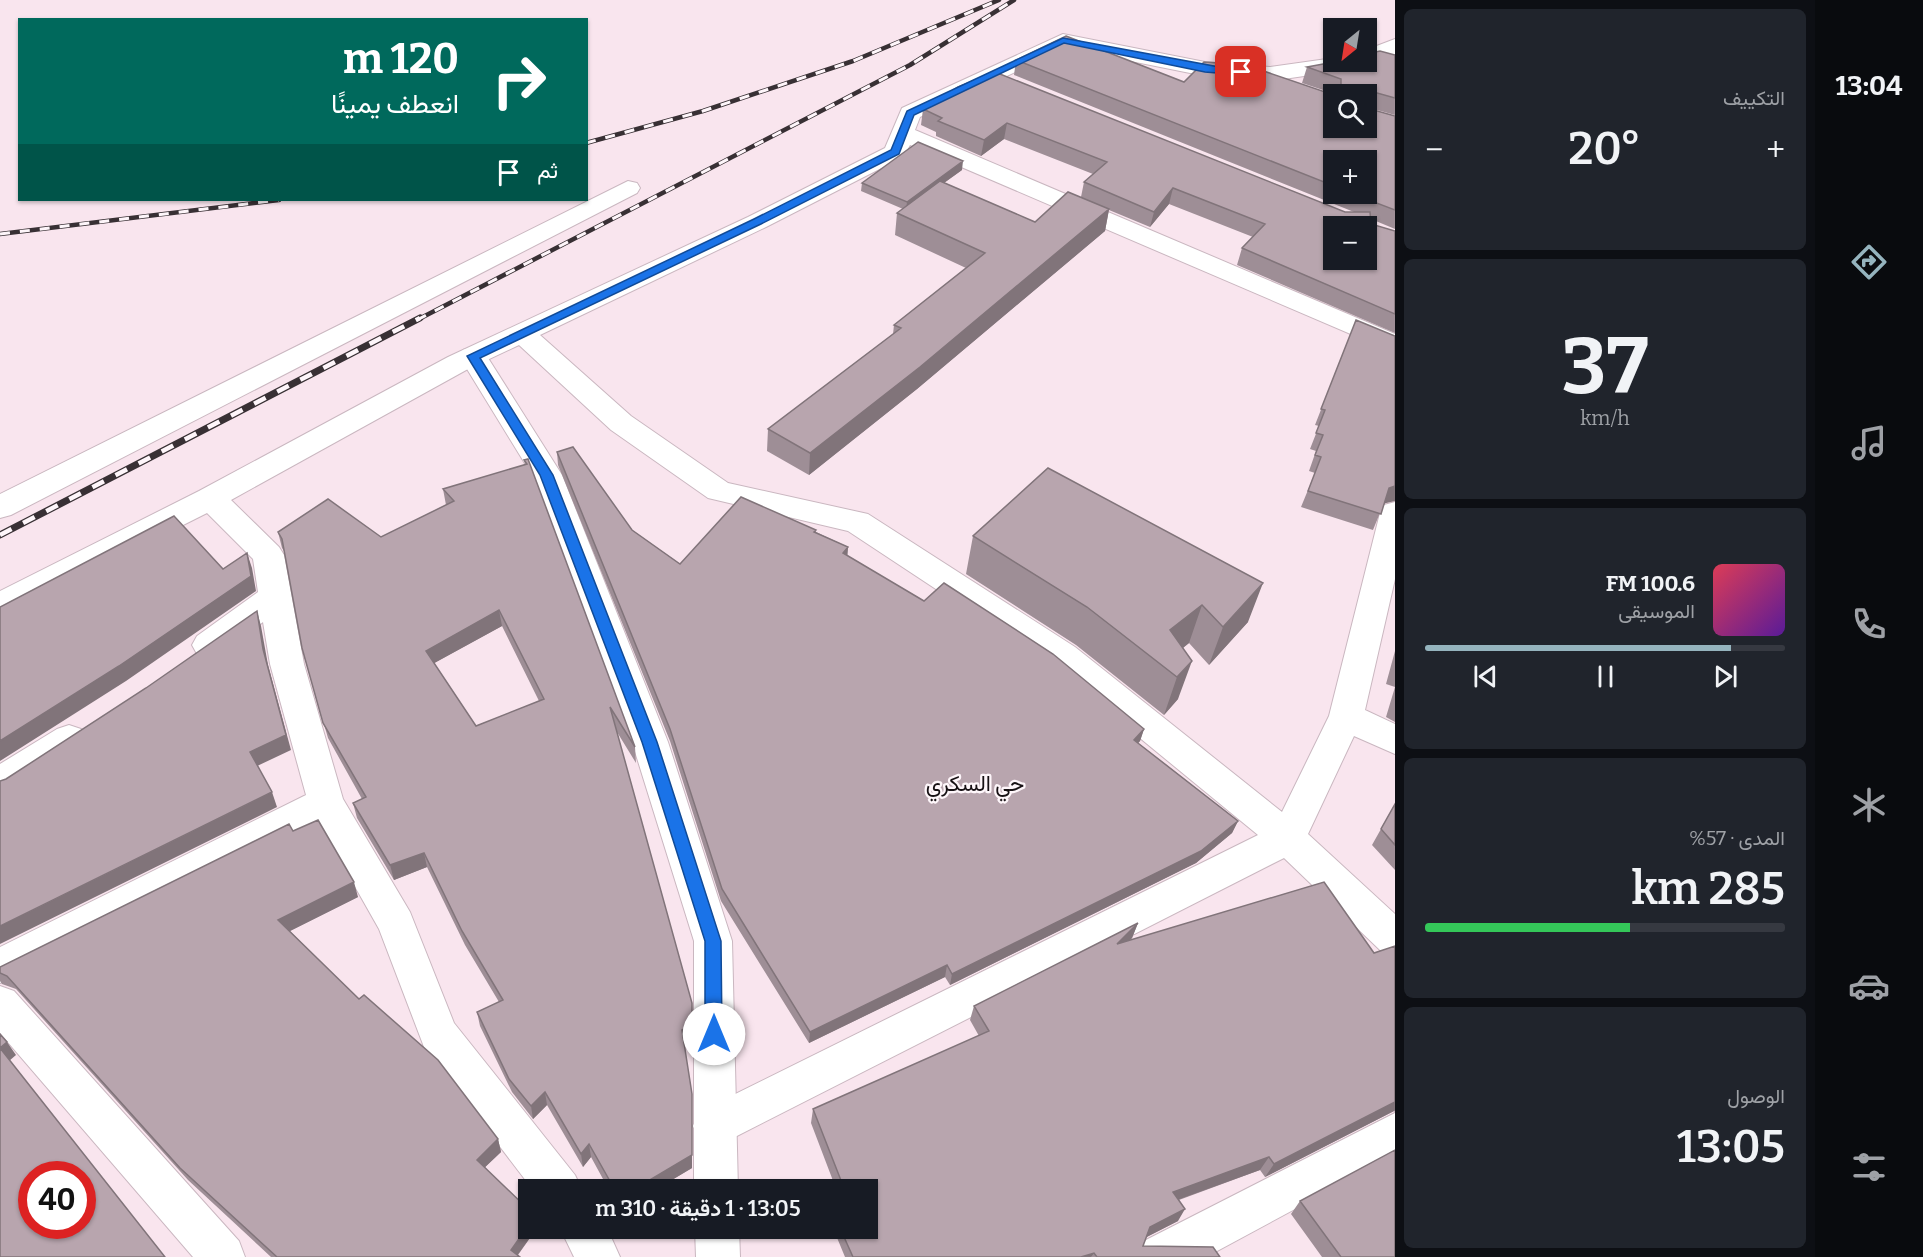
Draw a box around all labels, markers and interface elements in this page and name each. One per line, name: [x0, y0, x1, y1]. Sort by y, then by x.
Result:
north arrow: [1323, 18, 1377, 72]
map controls: [1323, 18, 1377, 270]
text: 120 m: [343, 34, 459, 84]
icon: right: [480, 42, 558, 120]
pin: [1215, 46, 1266, 97]
icon: arrive: [1224, 55, 1257, 88]
text: 13:04: [1835, 70, 1903, 102]
button: search: [1323, 84, 1377, 138]
text: التكييف: [1723, 86, 1785, 110]
text: انعطف يمينًا: [331, 88, 459, 120]
text: 20°: [1568, 122, 1641, 176]
text: −: [1425, 130, 1443, 170]
text: +: [1766, 130, 1785, 170]
button: +: [1323, 150, 1377, 204]
icon: arrive: [492, 156, 525, 189]
text: ثم: [537, 157, 558, 184]
button: −: [1323, 216, 1377, 270]
icon: directions: [1848, 241, 1890, 283]
text: 37: [1562, 320, 1648, 414]
text: km/h: [1580, 406, 1630, 430]
icon: music: [1848, 422, 1890, 464]
text: 100.6 FM: [1606, 570, 1695, 597]
text: الموسيقى: [1618, 599, 1695, 623]
icon: phone: [1848, 603, 1890, 645]
icon: previous: [1469, 660, 1502, 693]
icon: pause: [1589, 660, 1622, 693]
icon: next: [1709, 660, 1742, 693]
district label: حي السكري: [926, 770, 1024, 802]
icon: climate: [1848, 784, 1890, 826]
text: المدى · 57%: [1689, 826, 1785, 850]
text: 285 km: [1631, 862, 1785, 916]
icon: car: [1848, 965, 1890, 1007]
position arrow: [682, 1002, 746, 1066]
text: الوصول: [1727, 1084, 1785, 1108]
text: 13:05: [1677, 1120, 1785, 1174]
icon: filters: [1848, 1146, 1890, 1188]
speed limit sign: 40: [18, 1161, 96, 1239]
text: 13:05 · 1 دقيقة · 310 m: [595, 1195, 801, 1222]

